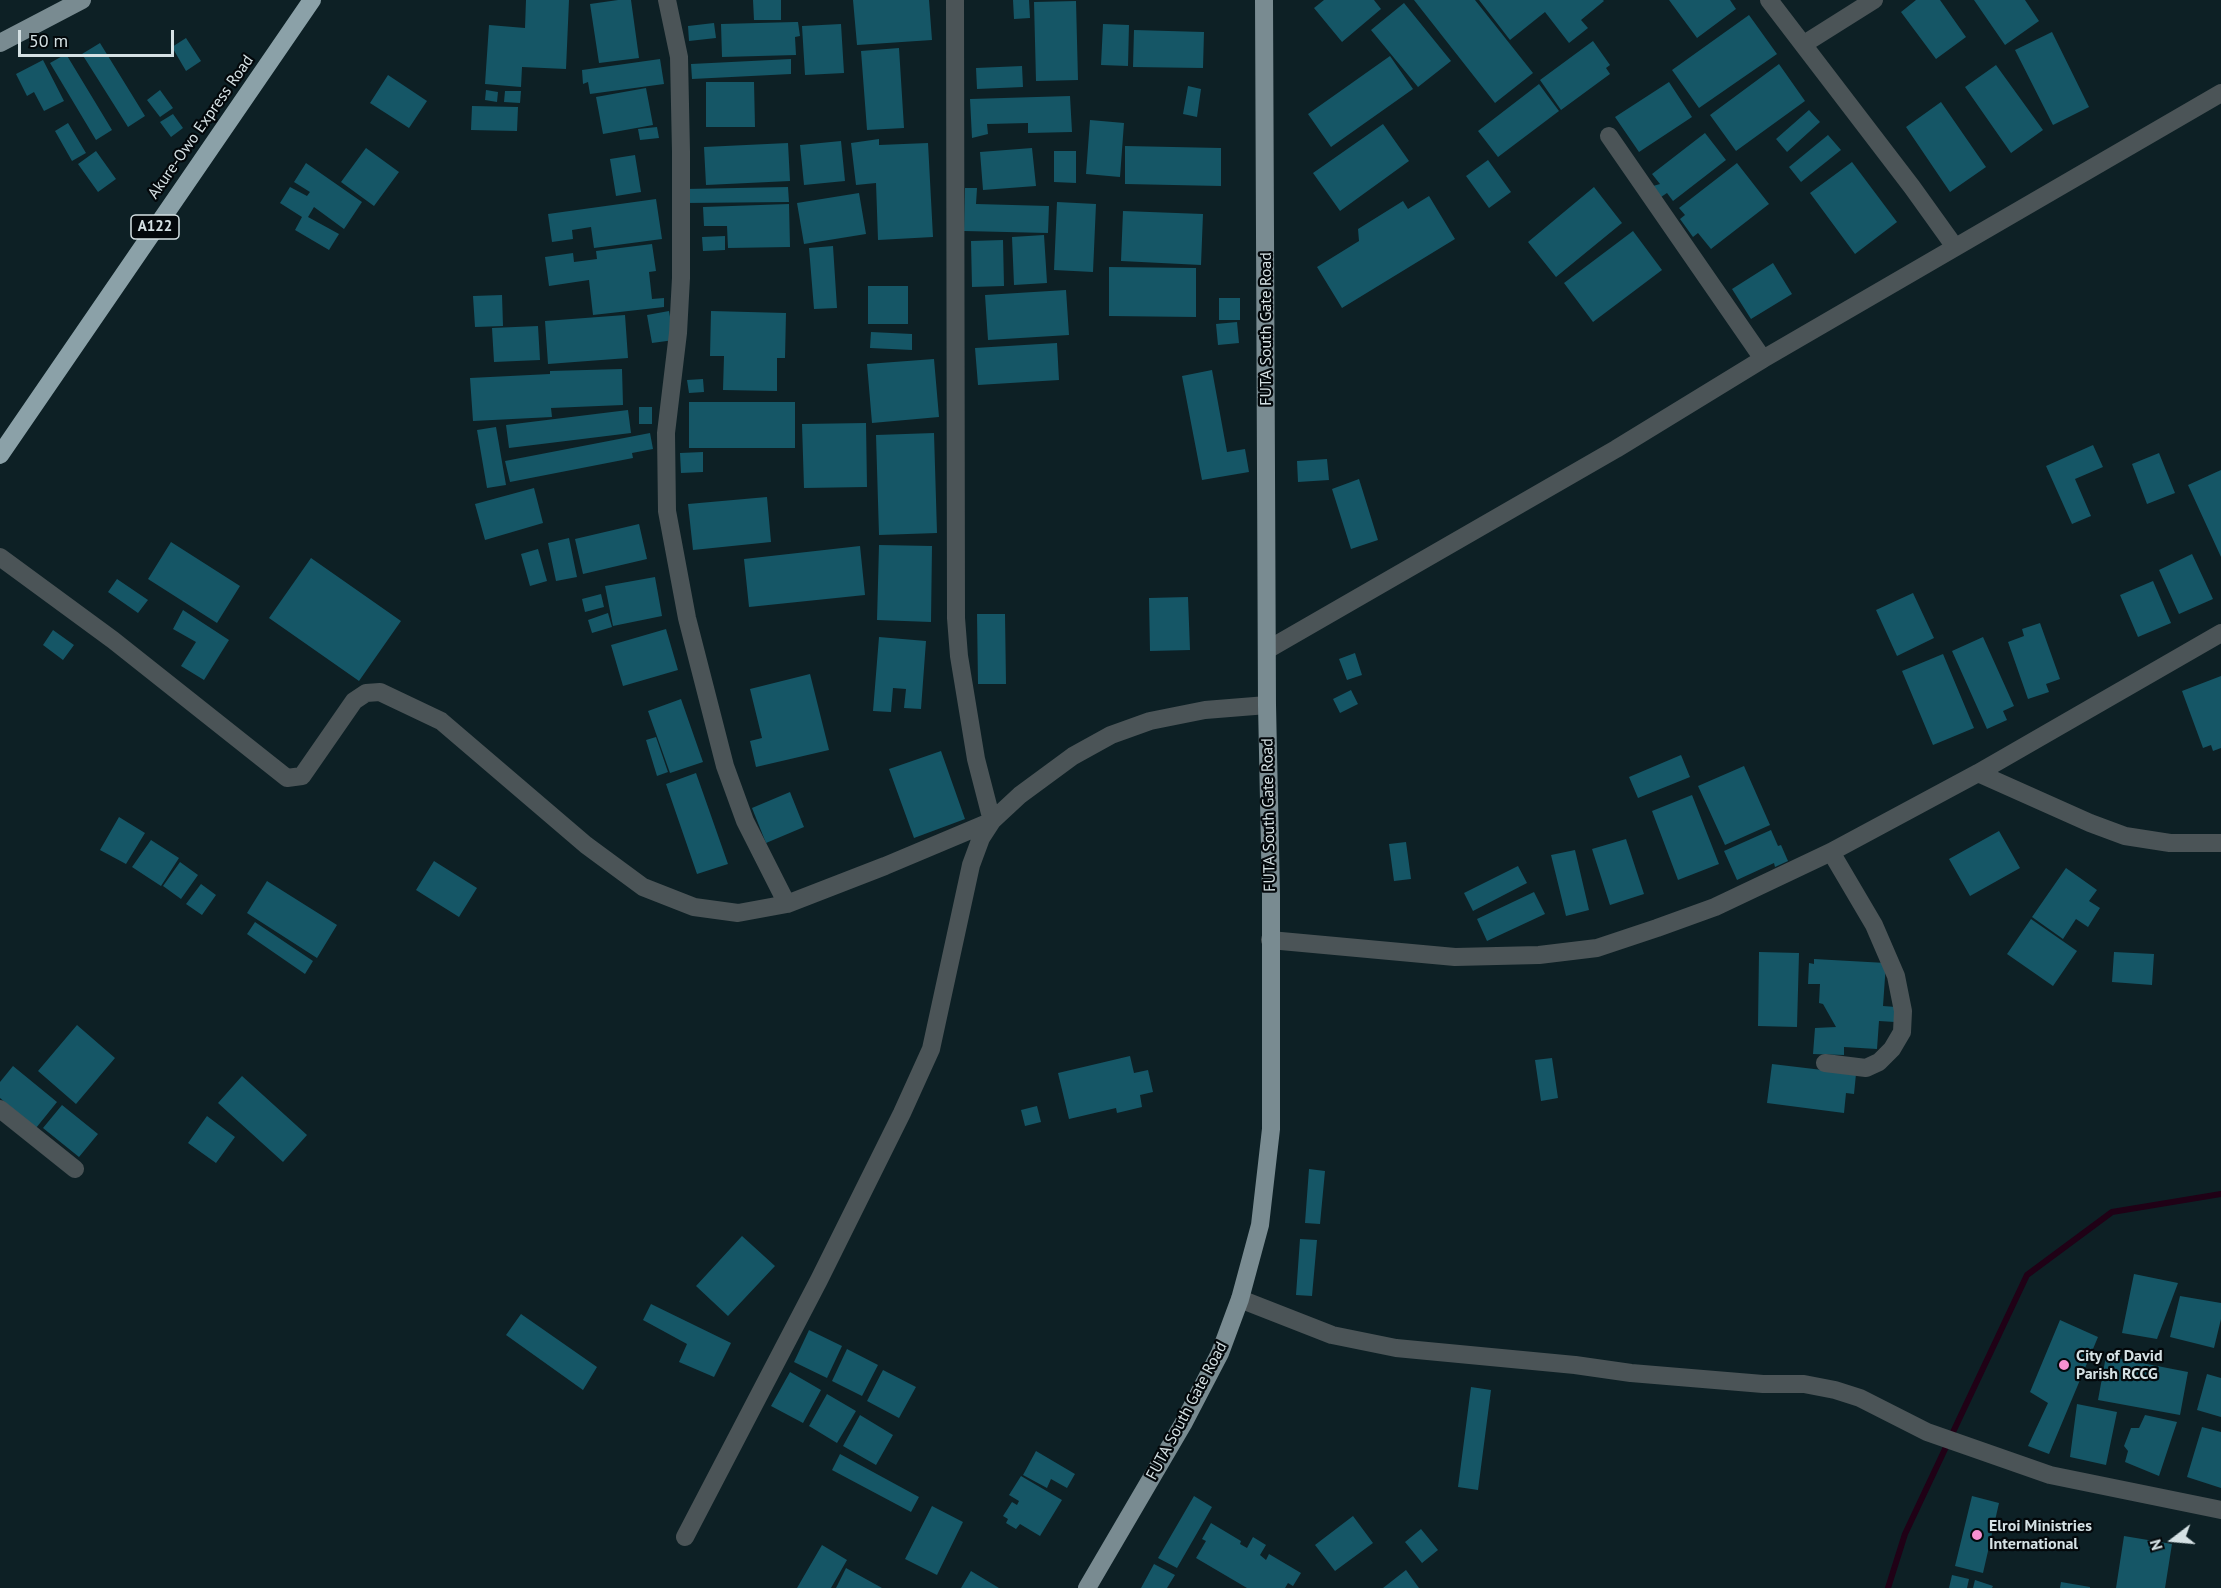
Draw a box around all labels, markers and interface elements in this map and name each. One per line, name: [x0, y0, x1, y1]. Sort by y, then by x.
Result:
scale bar: [21, 18, 177, 56]
text: 50 m: [29, 29, 68, 52]
street label: Akure-Owo Express Road: [144, 51, 258, 203]
road number: A122: [131, 215, 179, 239]
street label: FUTA South Gate Road: [1256, 252, 1276, 406]
street label: FUTA South Gate Road: [1258, 738, 1280, 892]
street label: FUTA South Gate Road: [1142, 1339, 1232, 1483]
place label: City of David Parish RCCG: [2076, 1346, 2163, 1384]
marker: City of David Parish RCCG: [2057, 1358, 2071, 1372]
north arrow: [2143, 1510, 2203, 1570]
place label: Elroi Ministries International: [1989, 1516, 2092, 1554]
marker: Elroi Ministries International: [1970, 1528, 1984, 1542]
text: N: [2145, 1537, 2167, 1553]

